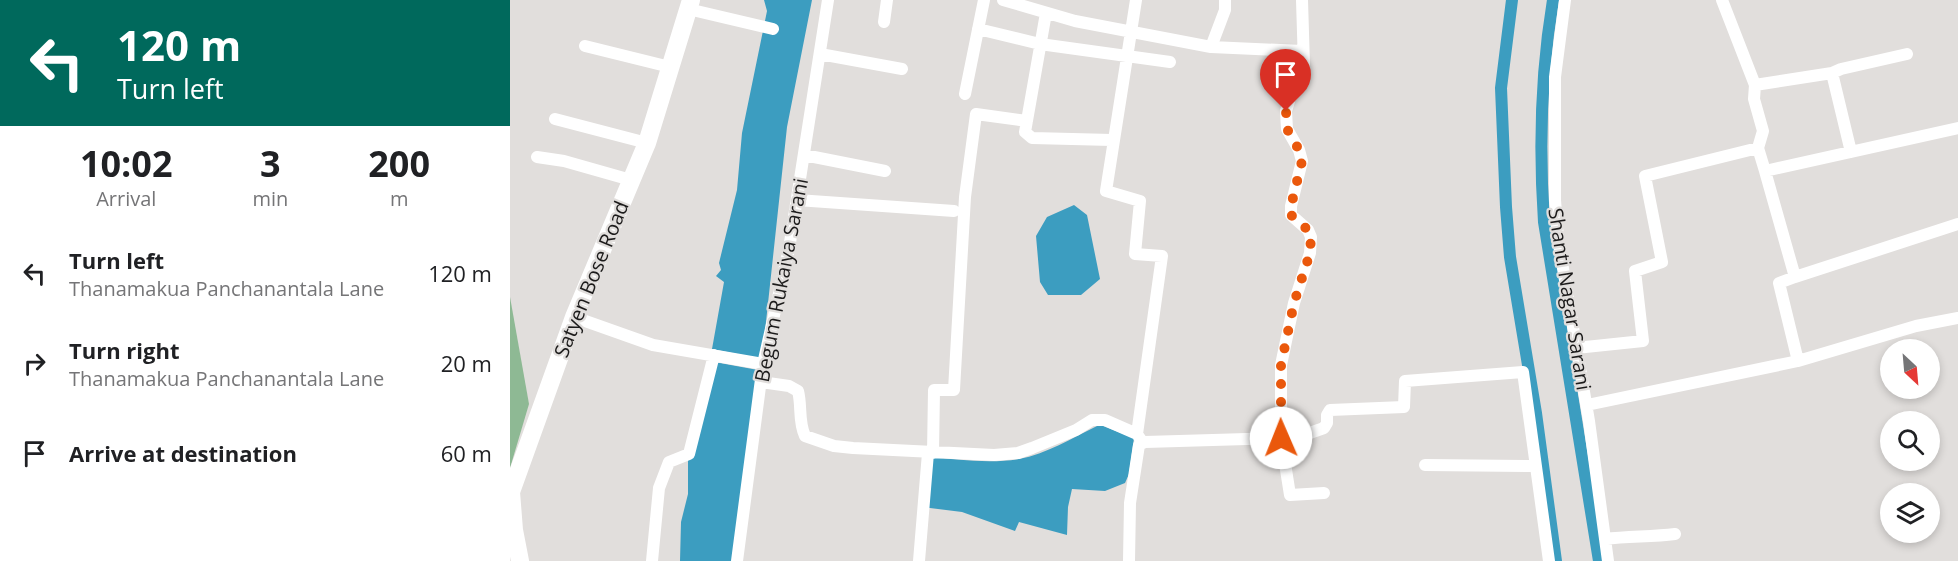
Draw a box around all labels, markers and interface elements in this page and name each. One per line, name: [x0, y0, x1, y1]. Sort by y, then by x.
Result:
text: 120 m: [117, 16, 241, 73]
icon: left: [18, 24, 96, 102]
pin: [1260, 49, 1311, 111]
icon: arrive: [1269, 58, 1302, 91]
text: Turn left: [117, 70, 224, 107]
text: 10:02: [80, 139, 173, 188]
text: 3: [260, 139, 281, 188]
text: 200: [368, 139, 430, 188]
street label: Begum Rukaiya Sarani: [748, 176, 814, 384]
text: Arrival: [96, 185, 156, 212]
text: min: [252, 185, 288, 212]
text: m: [390, 185, 408, 212]
street label: Satyen Bose Road: [547, 197, 635, 361]
street label: Shanti Nagar Sarani: [1542, 206, 1598, 392]
text: Turn left: [69, 245, 164, 275]
icon: left: [18, 257, 51, 290]
text: 120 m: [428, 258, 492, 288]
text: Thanamakua Panchanantala Lane: [69, 275, 384, 302]
text: Turn right: [69, 335, 180, 365]
north arrow: [1880, 339, 1940, 399]
map controls: [1880, 339, 1940, 543]
icon: right: [18, 347, 51, 380]
text: 20 m: [441, 348, 492, 378]
text: Thanamakua Panchanantala Lane: [69, 365, 384, 392]
position arrow: [1249, 406, 1313, 470]
button: search: [1880, 411, 1940, 471]
icon: arrive: [18, 437, 51, 470]
text: Arrive at destination: [69, 438, 297, 468]
text: 60 m: [441, 438, 492, 468]
button: layers: [1880, 483, 1940, 543]

